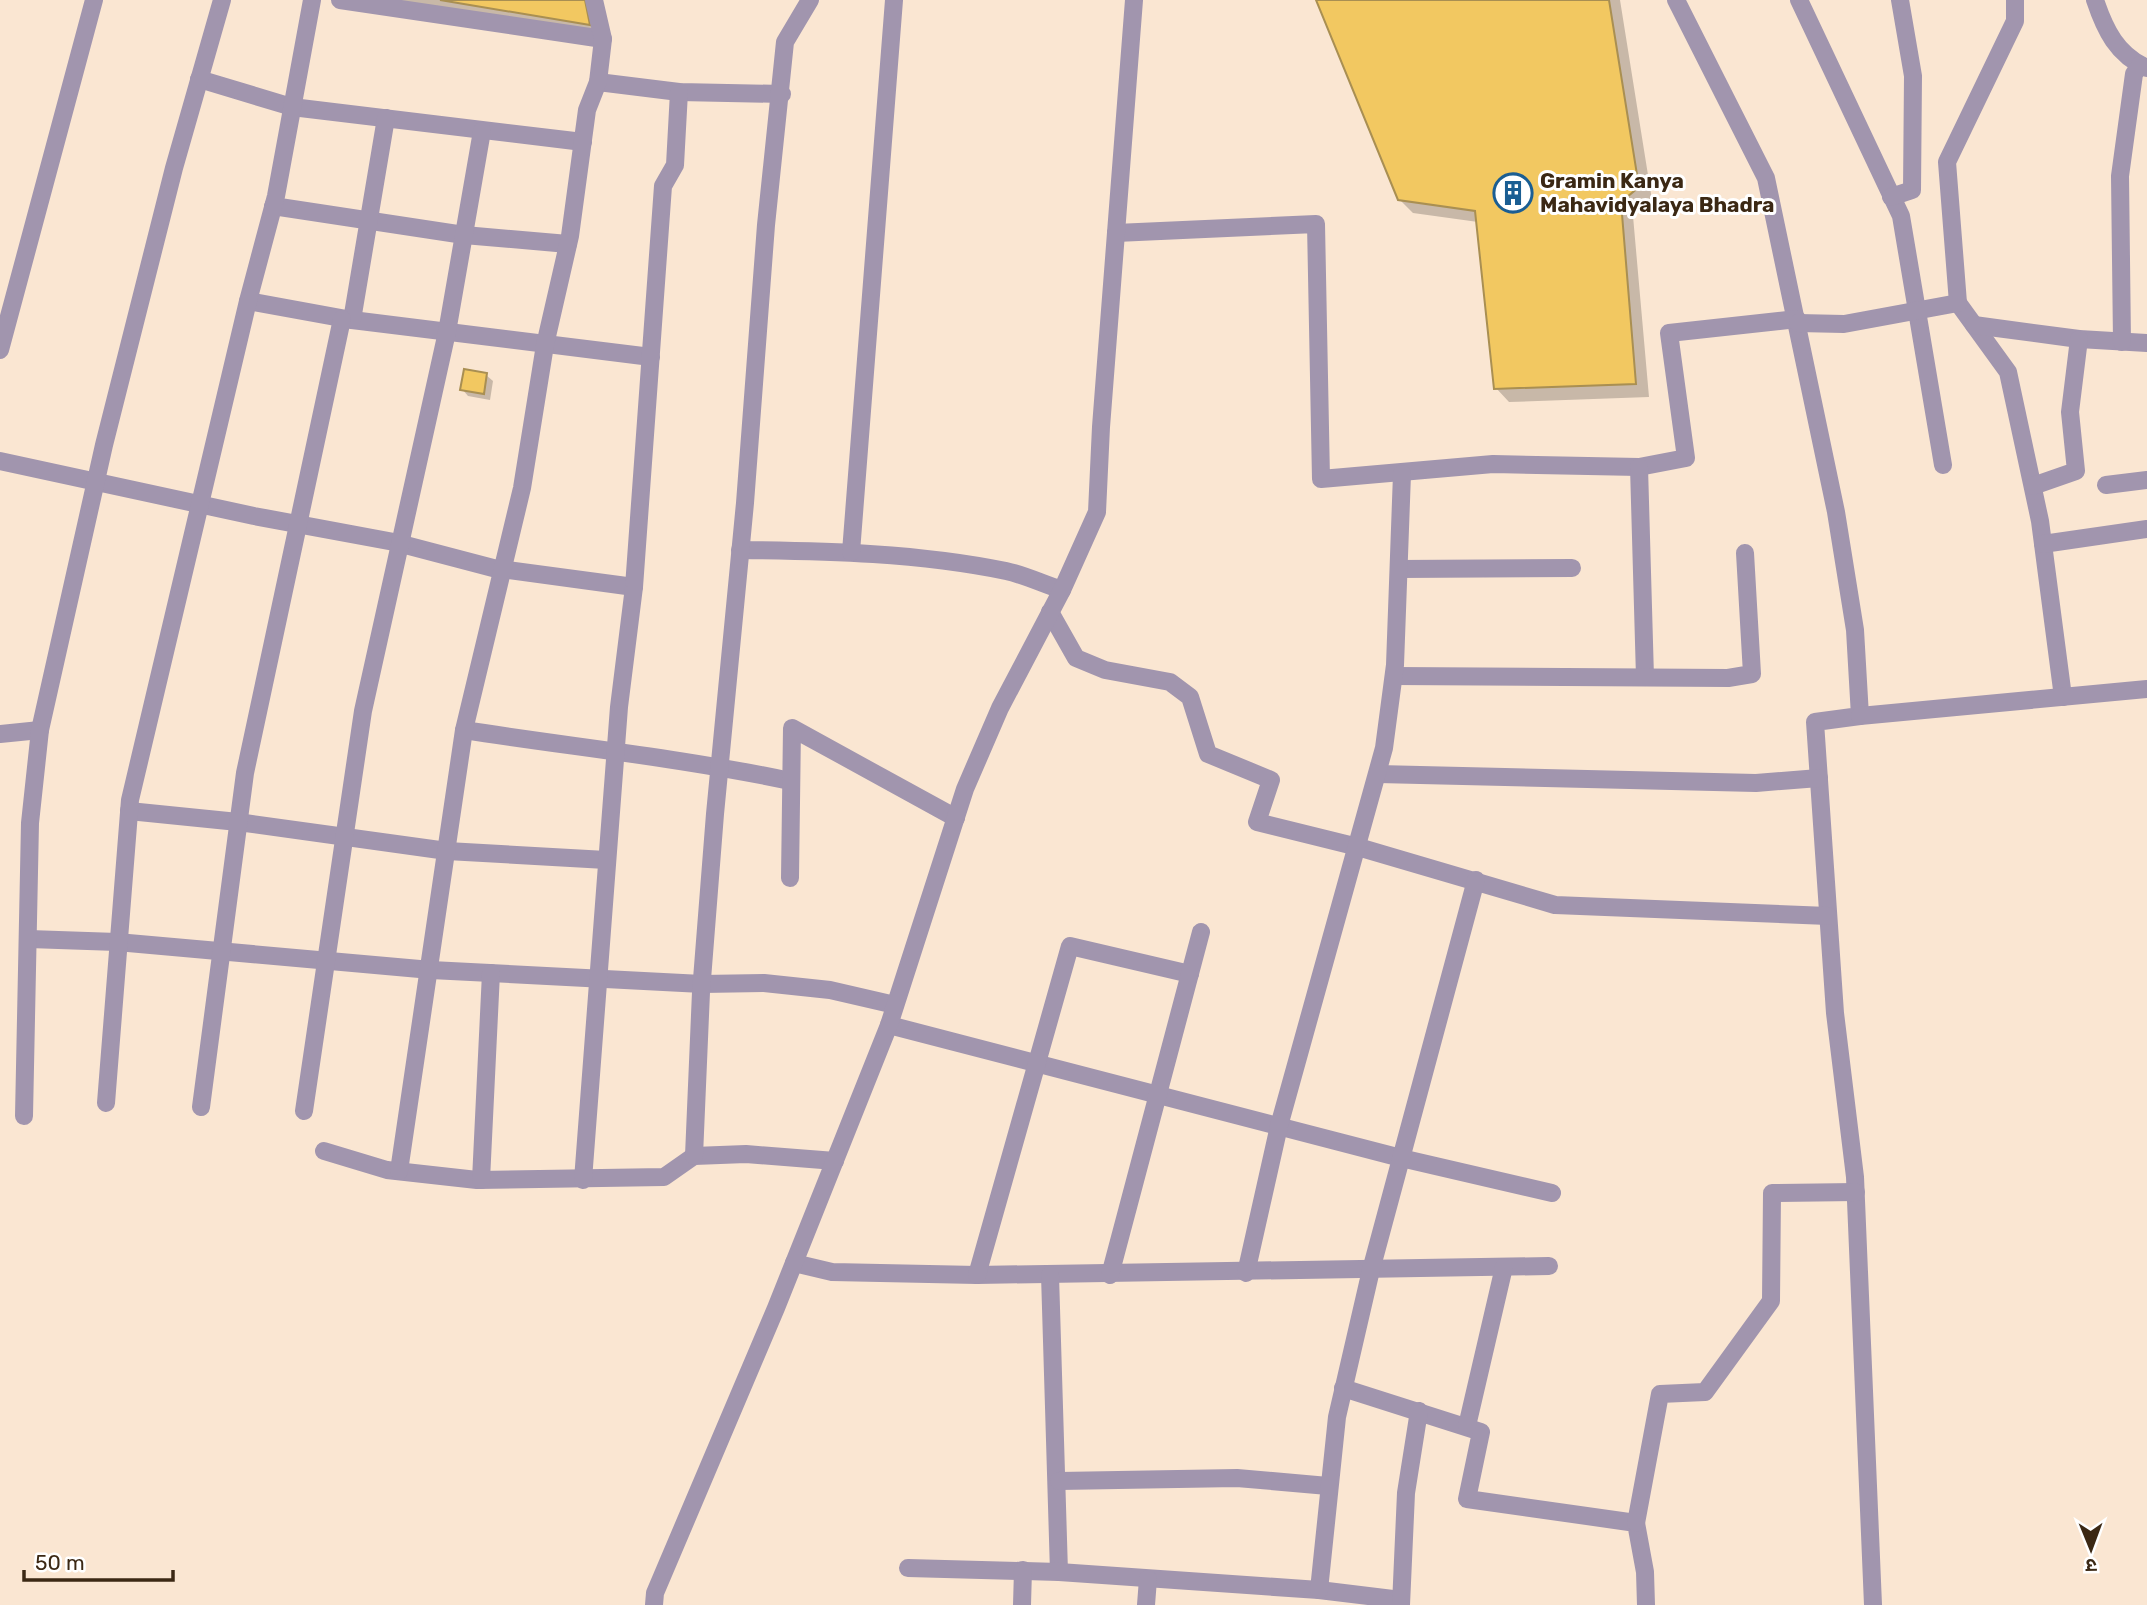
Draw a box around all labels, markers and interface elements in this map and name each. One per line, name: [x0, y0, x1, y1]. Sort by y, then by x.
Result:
place label: Gramin Kanya Mahavidyalaya Bhadra: [1540, 168, 1775, 217]
building icon: Gramin Kanya Mahavidyalaya Bhadra: [1492, 172, 1534, 214]
north arrow: [2056, 1514, 2126, 1584]
scale bar: [24, 1538, 173, 1582]
text: 50 m: [35, 1550, 85, 1575]
text: उ: [2085, 1554, 2097, 1577]

